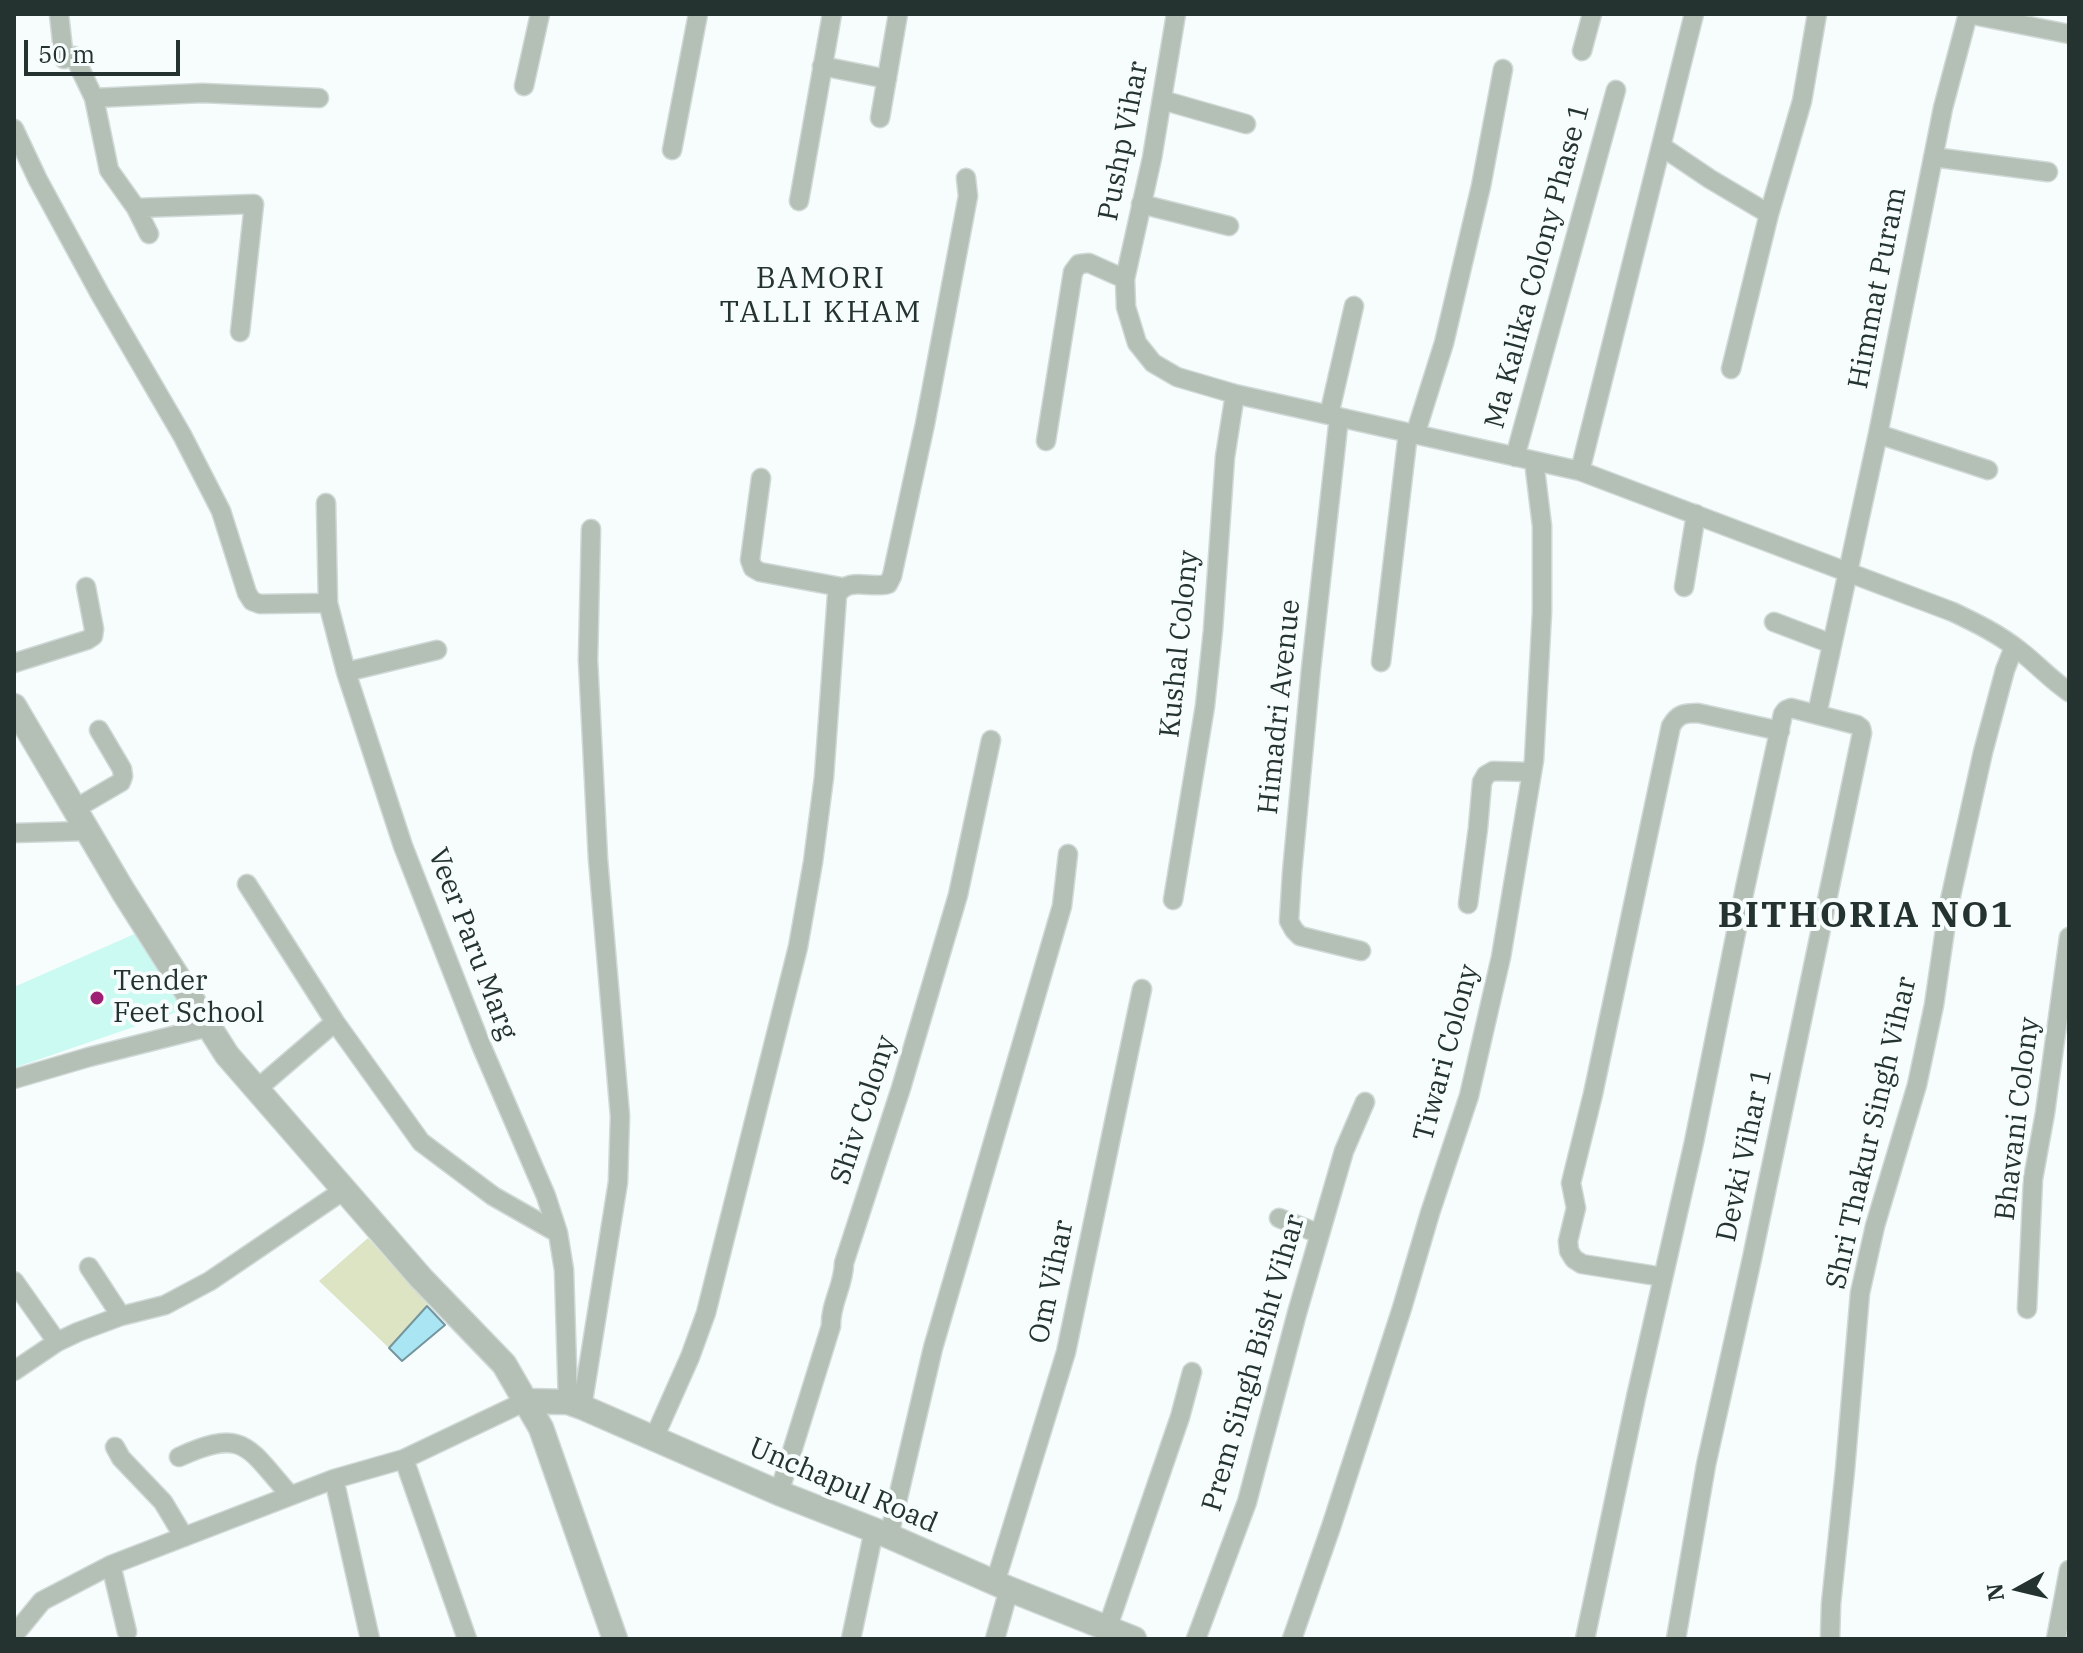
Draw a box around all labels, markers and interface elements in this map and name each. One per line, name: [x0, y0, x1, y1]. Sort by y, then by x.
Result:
scale bar: [28, 24, 184, 74]
text: 50 m: [38, 38, 95, 70]
street label: Pushp Vihar: [1092, 58, 1156, 224]
street label: Ma Kalika Colony Phase 1: [1478, 100, 1598, 432]
street label: Himmat Puram: [1842, 184, 1914, 392]
district label: BAMORI TALLI KHAM: [719, 261, 923, 332]
street label: Kushal Colony: [1153, 549, 1207, 739]
street label: Himadri Avenue: [1252, 598, 1308, 816]
street label: Veer Paru Marg: [420, 843, 524, 1045]
district label: BITHORIA NO1: [1718, 895, 2014, 939]
street label: Tiwari Colony: [1407, 961, 1487, 1145]
place label: Tender Feet School: [113, 965, 264, 1031]
street label: Shri Thakur Singh Vihar: [1820, 974, 1924, 1292]
marker: Tender Feet School: [88, 989, 106, 1007]
street label: Bhavani Colony: [1989, 1015, 2047, 1223]
street label: Shiv Colony: [824, 1031, 904, 1189]
street label: Devki Vihar 1: [1710, 1065, 1780, 1245]
street label: Prem Singh Bisht Vihar: [1195, 1211, 1313, 1515]
street label: Om Vihar: [1023, 1217, 1081, 1347]
street label: Unchapul Road: [744, 1431, 942, 1541]
north arrow: [1979, 1549, 2059, 1629]
text: N: [1979, 1582, 2010, 1603]

